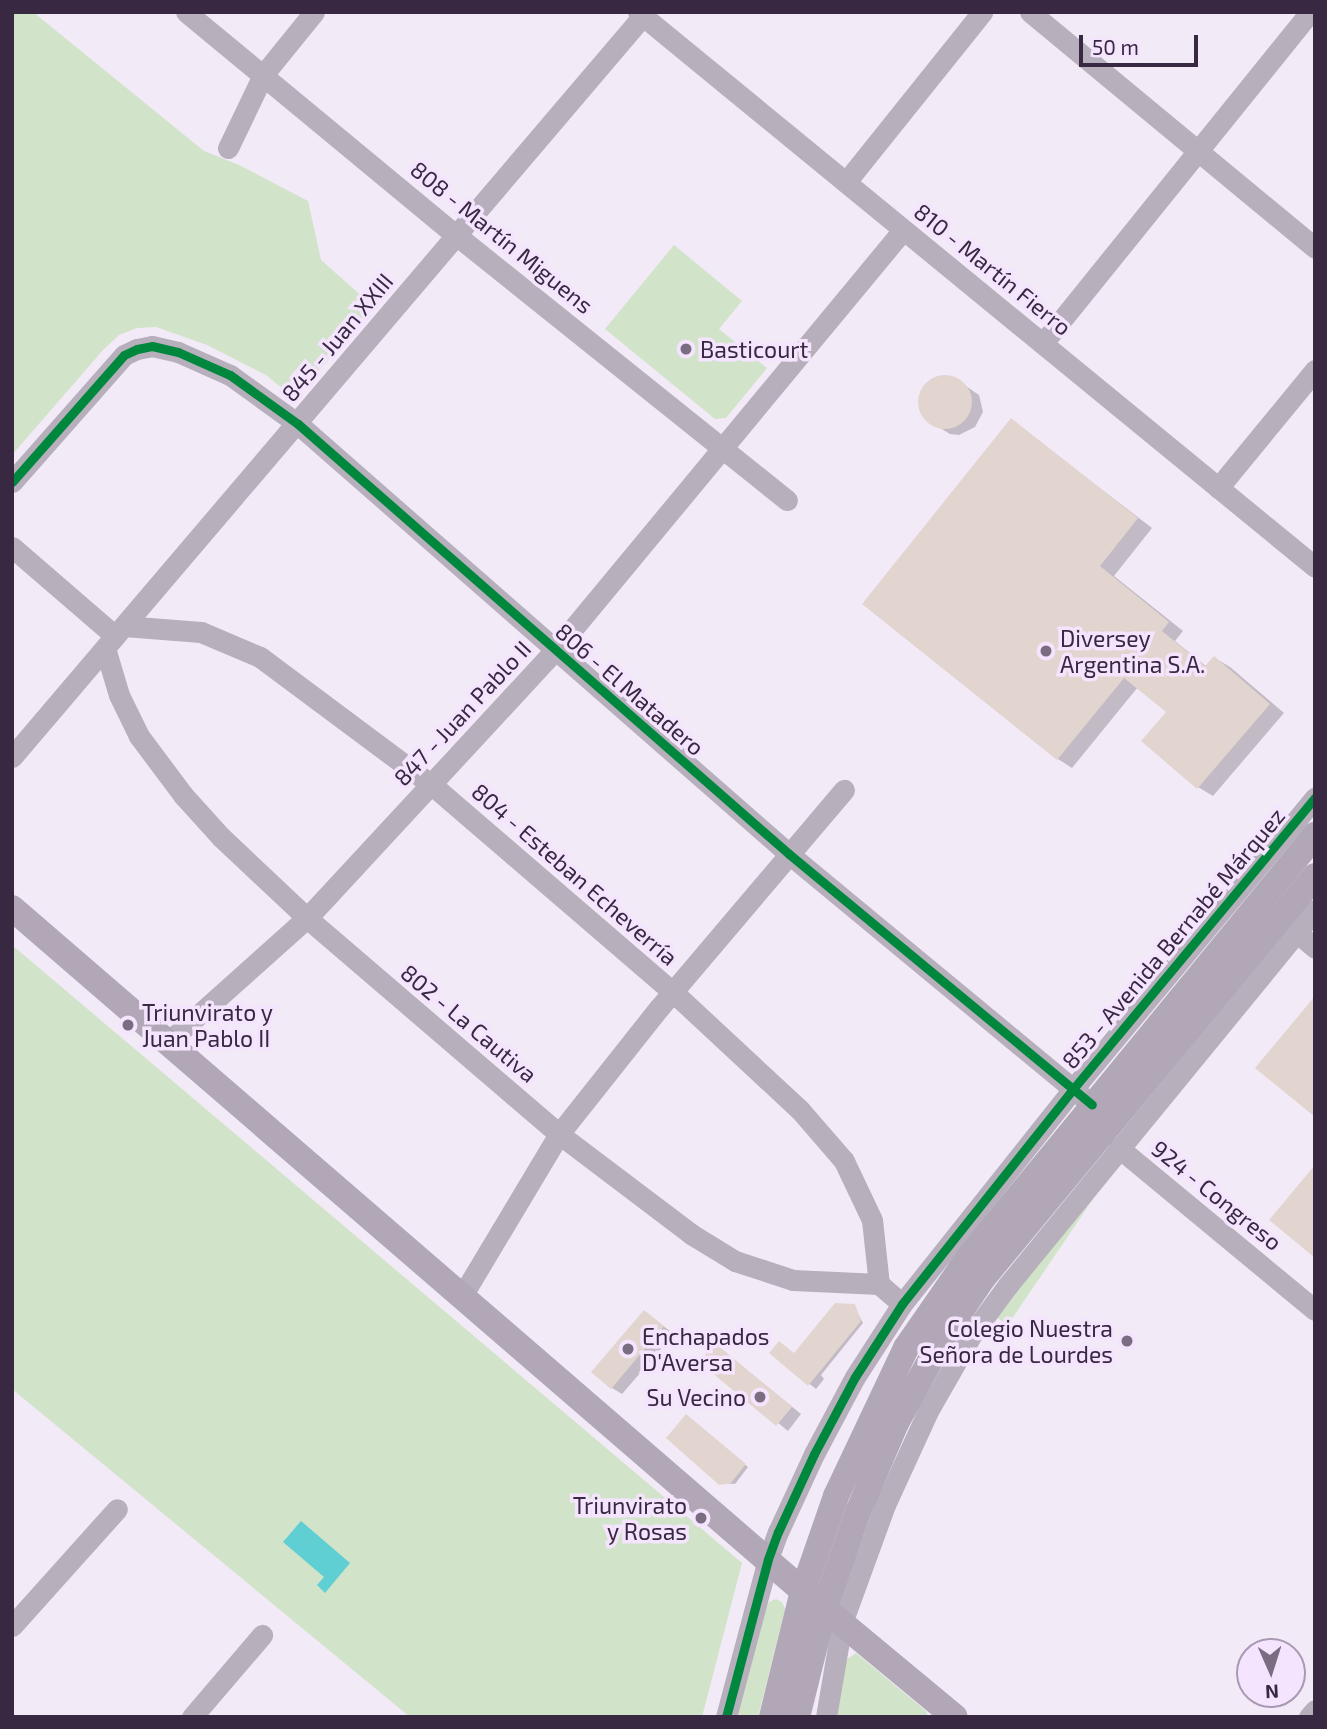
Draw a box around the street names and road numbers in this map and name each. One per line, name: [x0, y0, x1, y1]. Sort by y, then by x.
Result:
street label: 808 - Martín Miguens: [405, 155, 599, 319]
street label: 810 - Martín Fierro: [909, 197, 1077, 341]
street label: 845 - Juan XXIII: [275, 267, 399, 407]
street label: 806 - El Matadero: [550, 617, 710, 761]
street label: 847 - Juan Pablo II: [388, 635, 536, 791]
street label: 804 - Esteban Echeverría: [467, 777, 683, 971]
street label: 853 - Avenida Bernabé Márquez: [1056, 802, 1290, 1074]
street label: 802 - La Cautiva: [395, 958, 543, 1088]
street label: 924 - Congreso: [1146, 1134, 1288, 1256]

